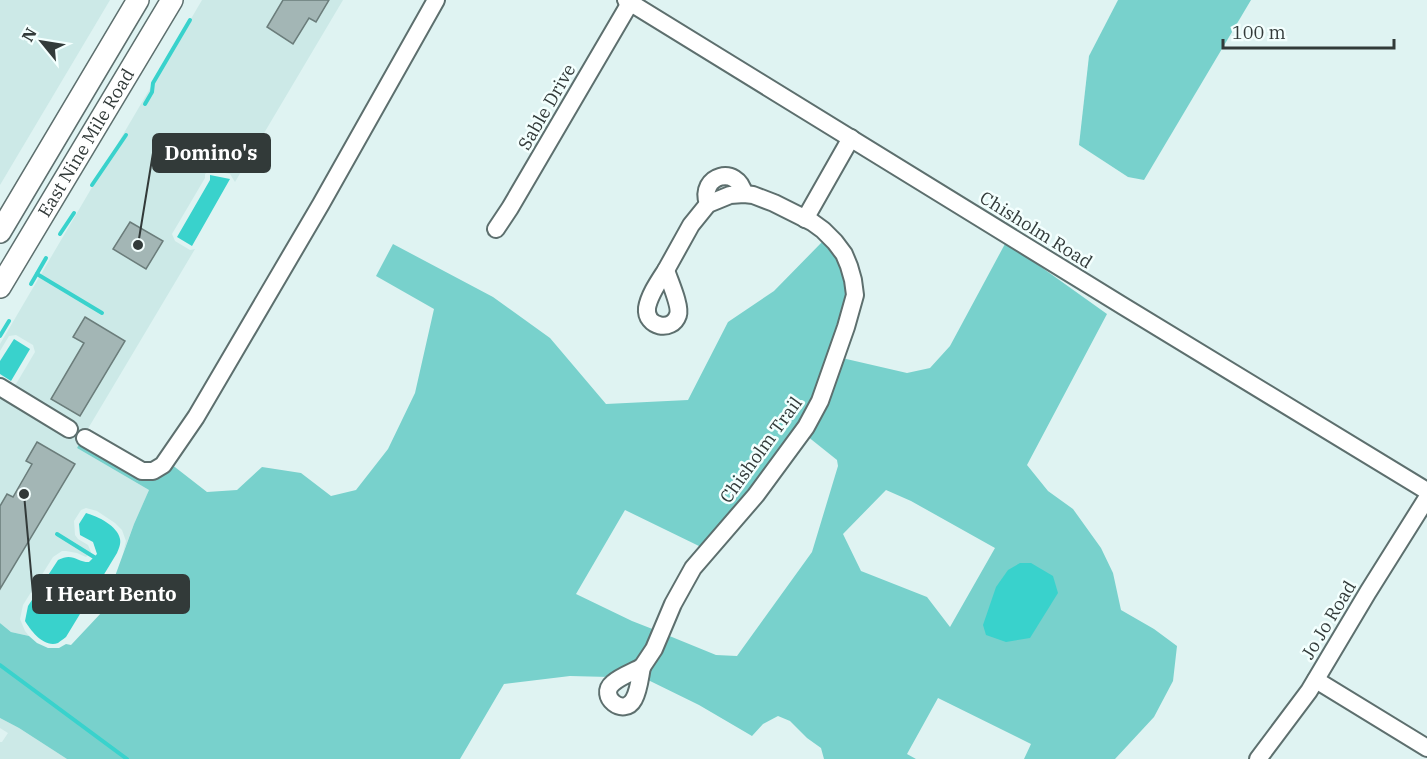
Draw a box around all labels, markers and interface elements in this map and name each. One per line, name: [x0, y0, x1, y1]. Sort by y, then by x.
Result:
north arrow: [12, 12, 72, 72]
scale bar: [1223, 12, 1394, 50]
text: 100 m: [1232, 21, 1286, 44]
text: N: [17, 24, 41, 45]
street label: Sable Drive: [513, 60, 580, 154]
street label: East Nine Mile Road: [33, 64, 139, 221]
callout: Domino's: [153, 134, 270, 172]
text: Domino's: [165, 139, 257, 166]
street label: Chisholm Road: [976, 186, 1097, 273]
street label: Chisholm Trail: [714, 392, 807, 507]
callout: I Heart Bento: [33, 575, 189, 613]
street label: Jo Jo Road: [1296, 576, 1361, 663]
text: I Heart Bento: [45, 580, 177, 607]

